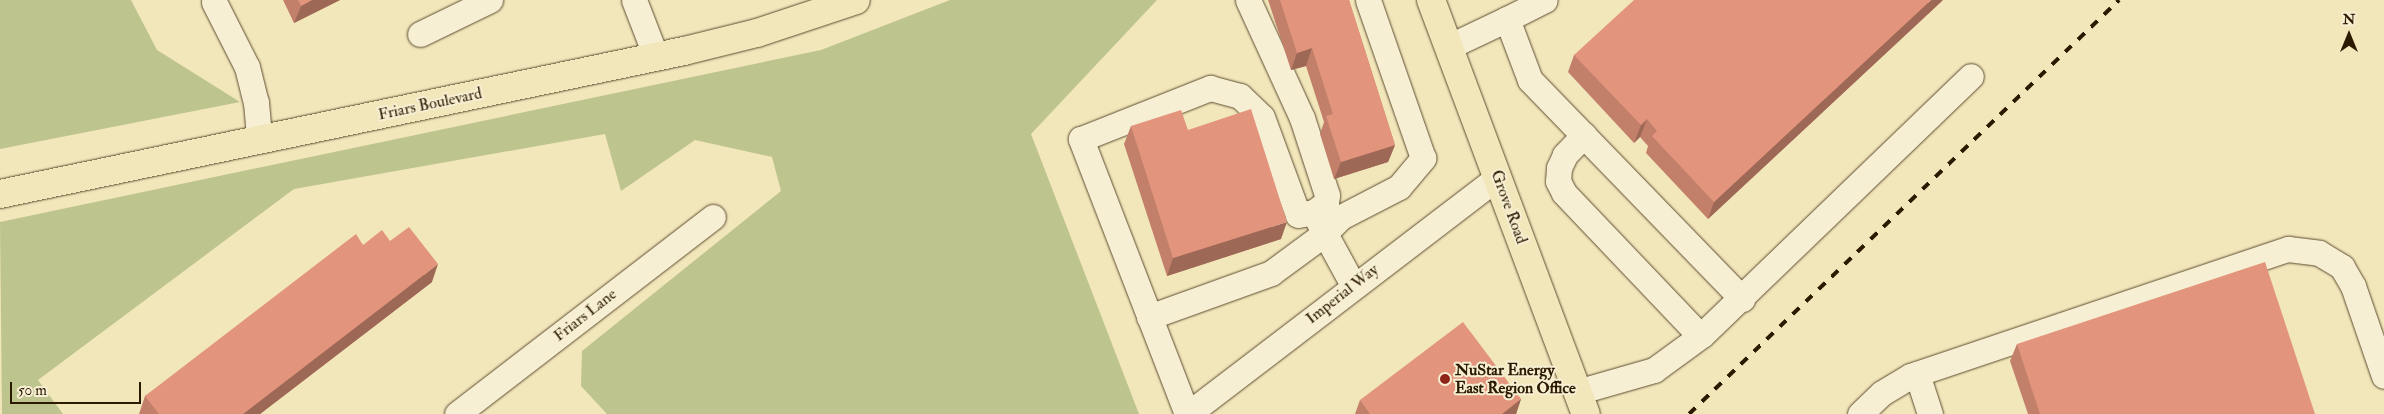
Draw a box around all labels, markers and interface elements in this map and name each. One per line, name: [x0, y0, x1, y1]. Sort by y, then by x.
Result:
north arrow: [2324, 10, 2374, 60]
text: N: [2343, 11, 2355, 28]
street label: Friars Boulevard: [376, 84, 484, 124]
street label: Grove Road: [1487, 167, 1531, 247]
street label: Imperial Way: [1302, 260, 1382, 328]
street label: Friars Lane: [550, 285, 620, 345]
place label: NuStar Energy East Region Office: [1455, 360, 1576, 398]
scale bar: [12, 372, 144, 404]
marker: NuStar Energy East Region Office: [1439, 373, 1451, 385]
text: 50 m: [18, 381, 47, 400]

